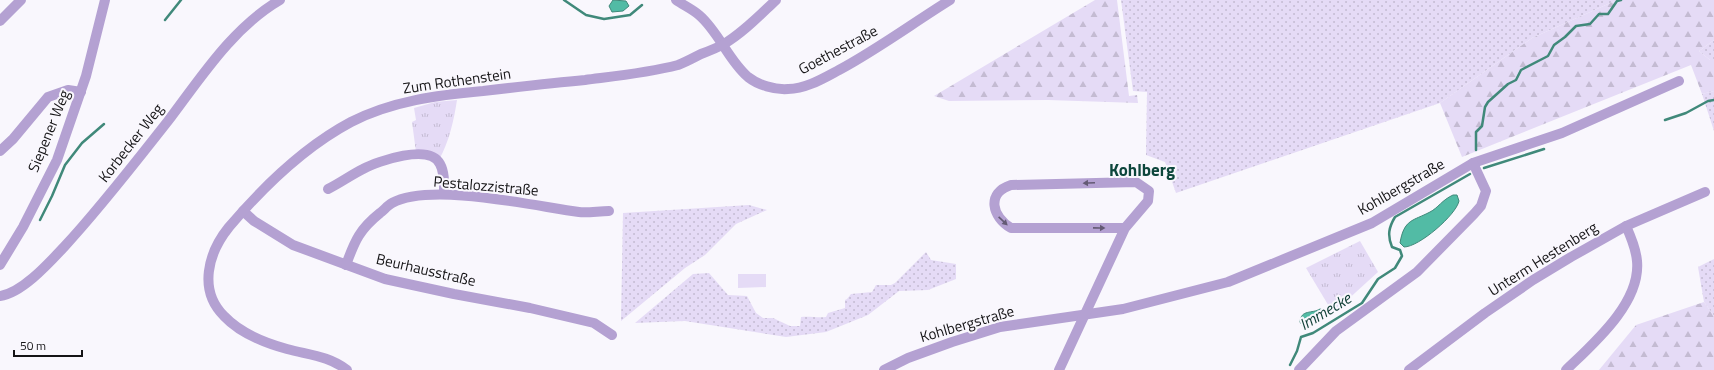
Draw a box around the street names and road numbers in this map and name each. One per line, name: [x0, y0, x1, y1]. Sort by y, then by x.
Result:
street label: Goethestraße: [794, 19, 881, 80]
street label: Zum Rothenstein: [401, 62, 512, 99]
street label: Siepener Weg: [22, 86, 76, 175]
street label: Korbecker Weg: [92, 98, 169, 187]
street label: Kohlbergstraße: [1353, 152, 1449, 221]
street label: Pestalozzistraße: [432, 169, 540, 202]
street label: Unterm Hestenberg: [1484, 215, 1602, 302]
street label: Beurhausstraße: [374, 247, 478, 292]
street label: Kohlbergstraße: [917, 299, 1017, 348]

